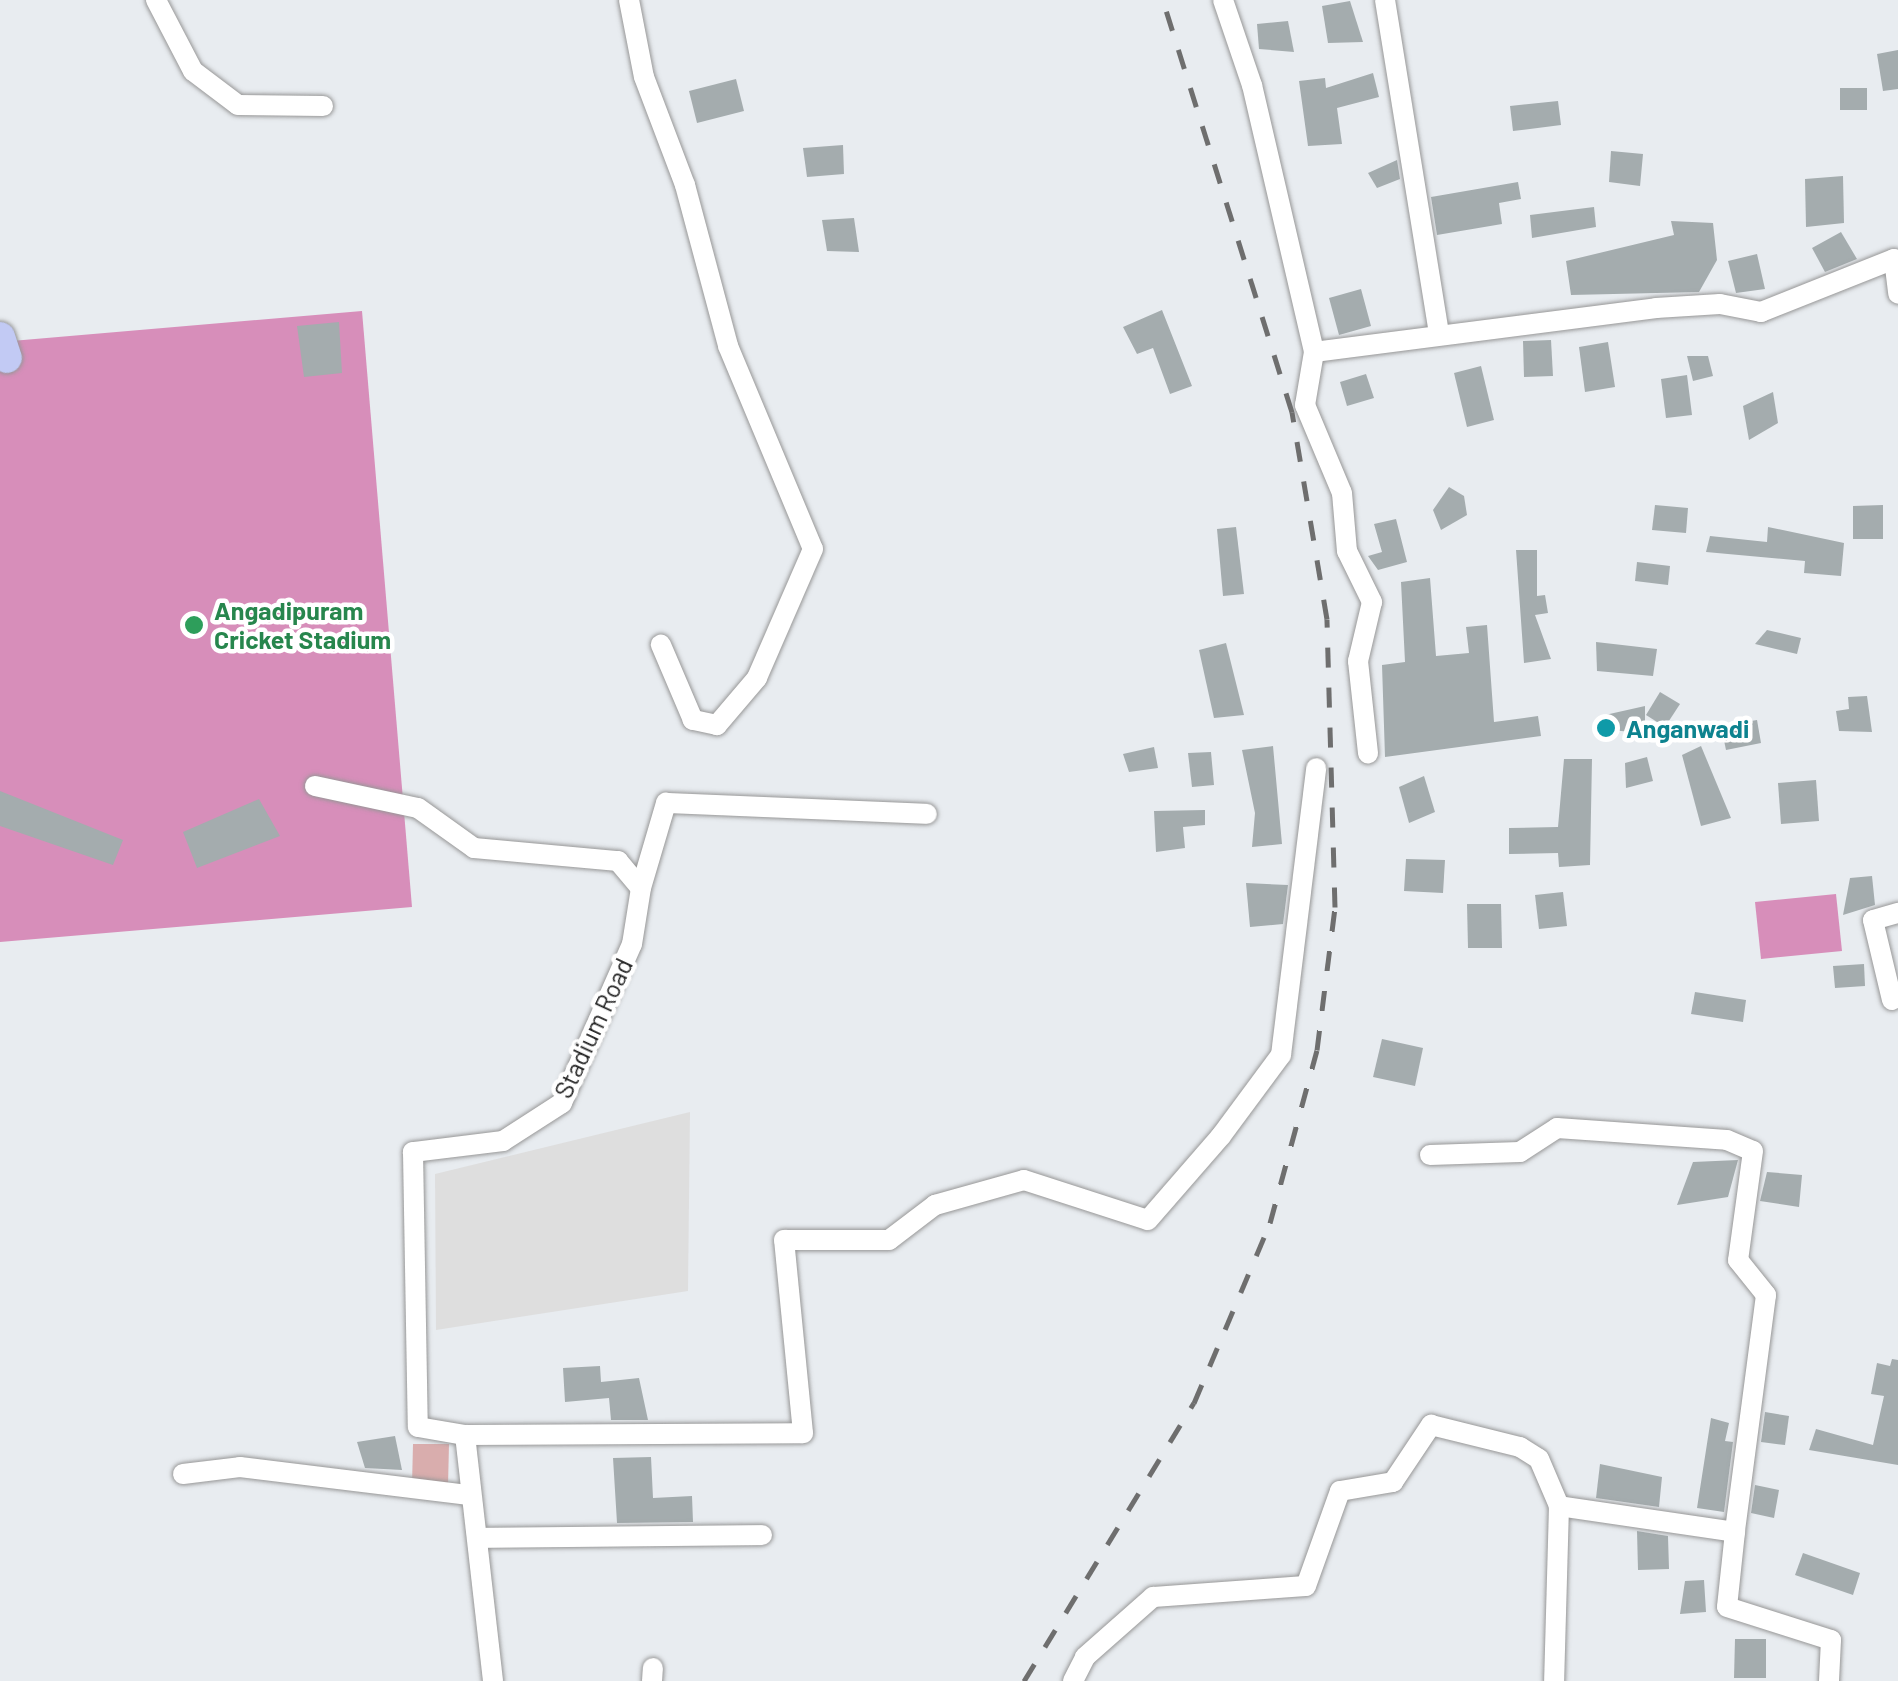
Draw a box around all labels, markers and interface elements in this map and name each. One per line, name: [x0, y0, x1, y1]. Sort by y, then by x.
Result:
place label: Angadipuram Cricket Stadium: [214, 596, 391, 655]
marker: Angadipuram Cricket Stadium: [183, 614, 205, 636]
place label: Anganwadi: [1626, 713, 1749, 743]
marker: Anganwadi: [1595, 717, 1617, 739]
street label: Stadium Road: [548, 953, 638, 1103]

